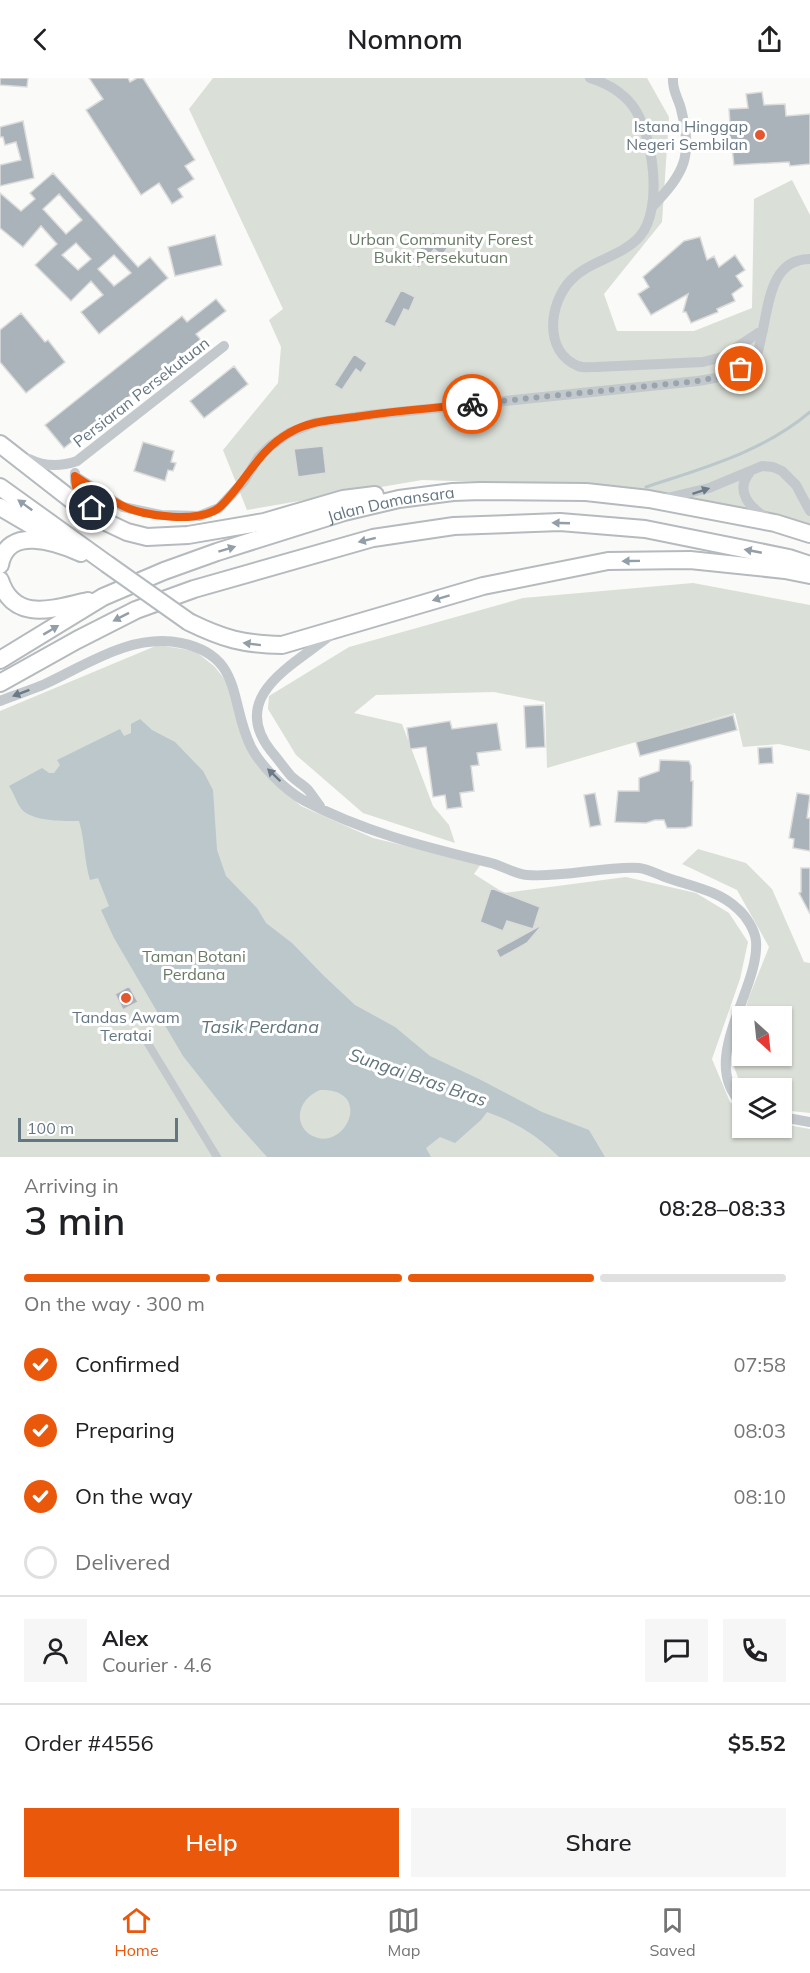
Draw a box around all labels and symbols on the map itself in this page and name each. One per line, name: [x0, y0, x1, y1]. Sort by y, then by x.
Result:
place label: Istana Hinggap Negeri Sembilan: [626, 116, 748, 154]
marker: Istana Hinggap Negeri Sembilan: [753, 128, 767, 142]
park label: Urban Community Forest Bukit Persekutuan: [349, 229, 534, 267]
street label: Persiaran Persekutuan: [69, 333, 213, 451]
pin: [715, 343, 766, 394]
courier: [442, 374, 502, 434]
pin: [66, 482, 117, 533]
street label: Jalan Damansara: [325, 482, 456, 527]
one-way arrow: [692, 486, 710, 495]
one-way arrow: [18, 499, 34, 511]
one-way arrow: [551, 518, 570, 527]
one-way arrow: [358, 536, 376, 545]
one-way arrow: [218, 544, 236, 553]
one-way arrow: [744, 546, 763, 555]
one-way arrow: [622, 556, 641, 566]
one-way arrow: [431, 594, 449, 604]
one-way arrow: [113, 612, 130, 622]
one-way arrow: [43, 625, 59, 636]
one-way arrow: [243, 639, 262, 648]
one-way arrow: [12, 688, 30, 698]
one-way arrow: [266, 768, 281, 782]
park label: Taman Botani Perdana: [142, 946, 246, 984]
marker: Tandas Awam Teratai: [119, 991, 133, 1005]
north arrow: [732, 1006, 792, 1066]
place label: Tandas Awam Teratai: [72, 1007, 180, 1045]
water label: Tasik Perdana: [201, 1015, 319, 1038]
water label: Sungai Bras Bras: [346, 1043, 490, 1111]
scale bar: [18, 1115, 178, 1142]

